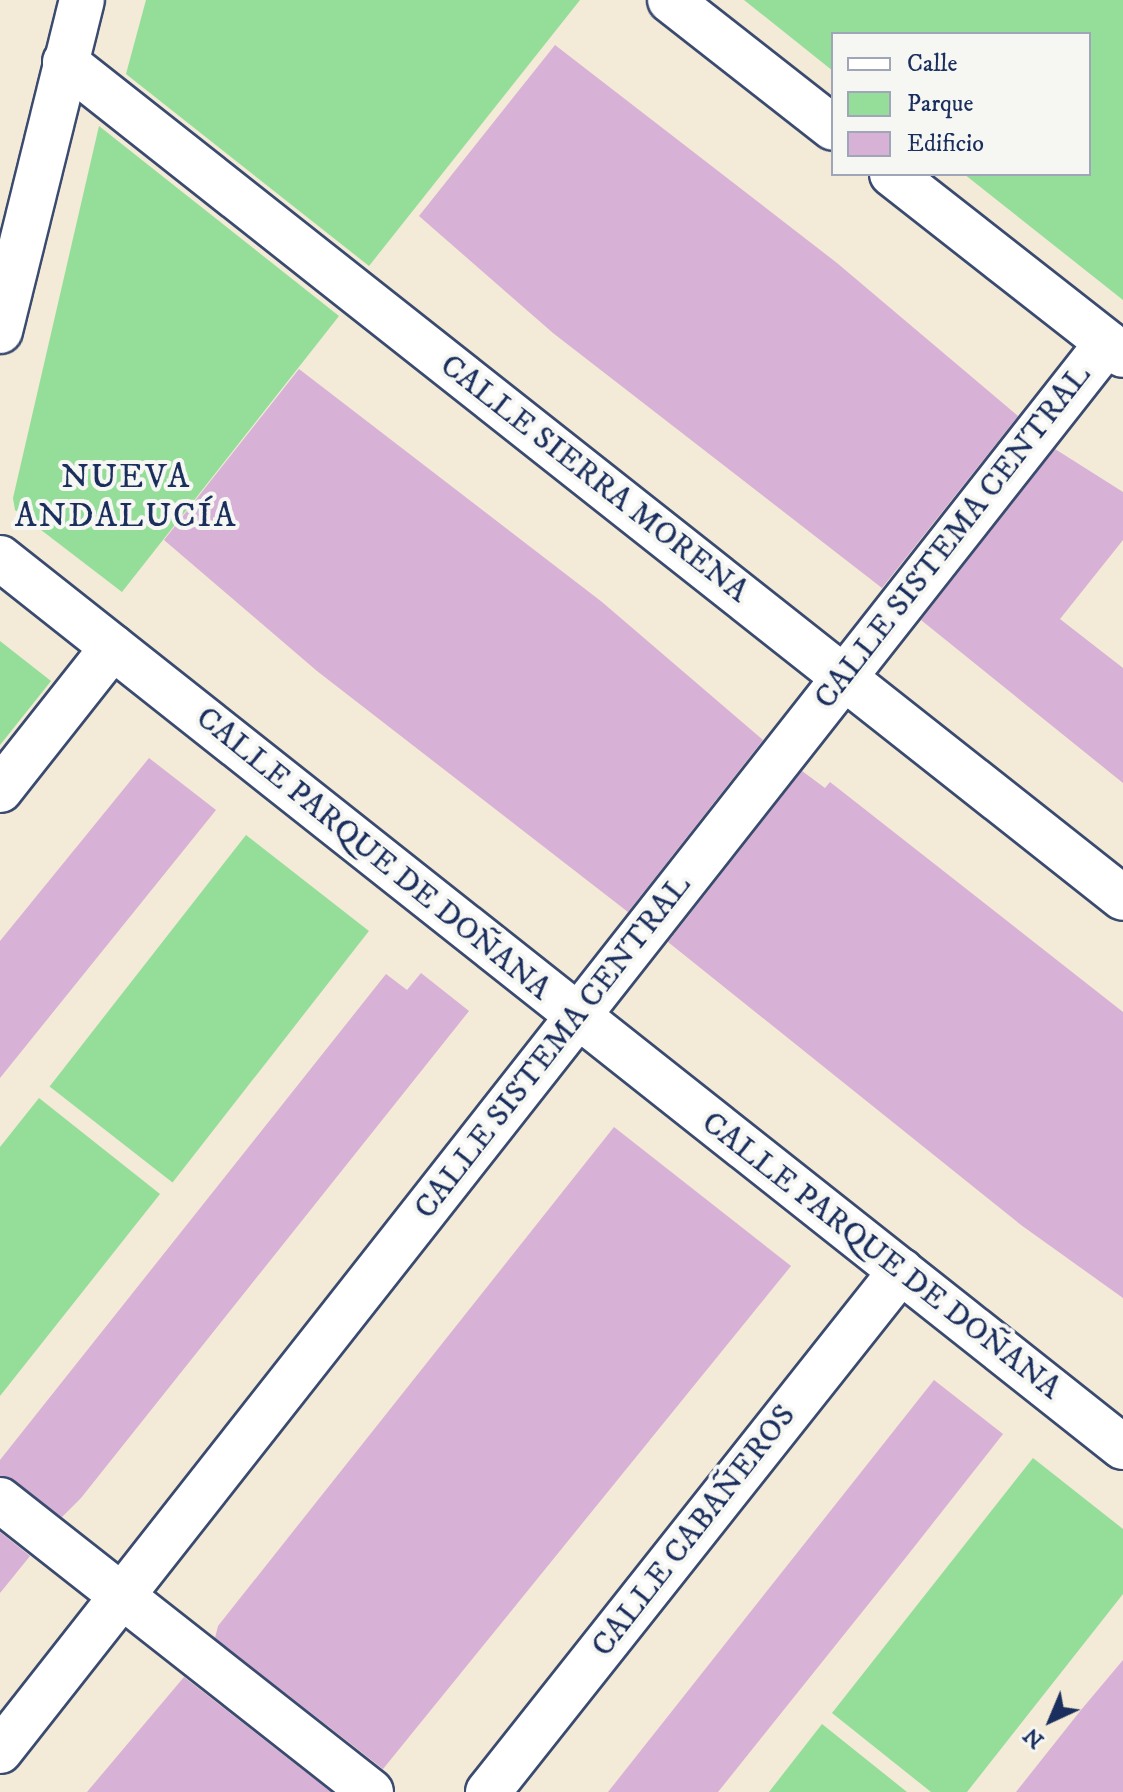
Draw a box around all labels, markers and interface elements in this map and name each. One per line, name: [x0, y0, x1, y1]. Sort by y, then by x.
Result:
legend: [831, 32, 1091, 176]
text: Calle: [907, 49, 957, 79]
text: Parque: [907, 89, 973, 119]
text: Edificio: [907, 129, 984, 159]
street label: CALLE SIERRA MORENA: [432, 347, 756, 611]
street label: CALLE SISTEMA CENTRAL: [807, 357, 1099, 717]
district label: NUEVA ANDALUCÍA: [15, 457, 237, 536]
street label: CALLE PARQUE DE DOÑANA: [188, 699, 558, 1009]
street label: CALLE SISTEMA CENTRAL: [407, 867, 699, 1227]
street label: CALLE PARQUE DE DOÑANA: [694, 1104, 1068, 1408]
street label: CALLE CABAÑEROS: [584, 1397, 804, 1665]
north arrow: [1011, 1680, 1091, 1760]
text: N: [1018, 1722, 1050, 1754]

